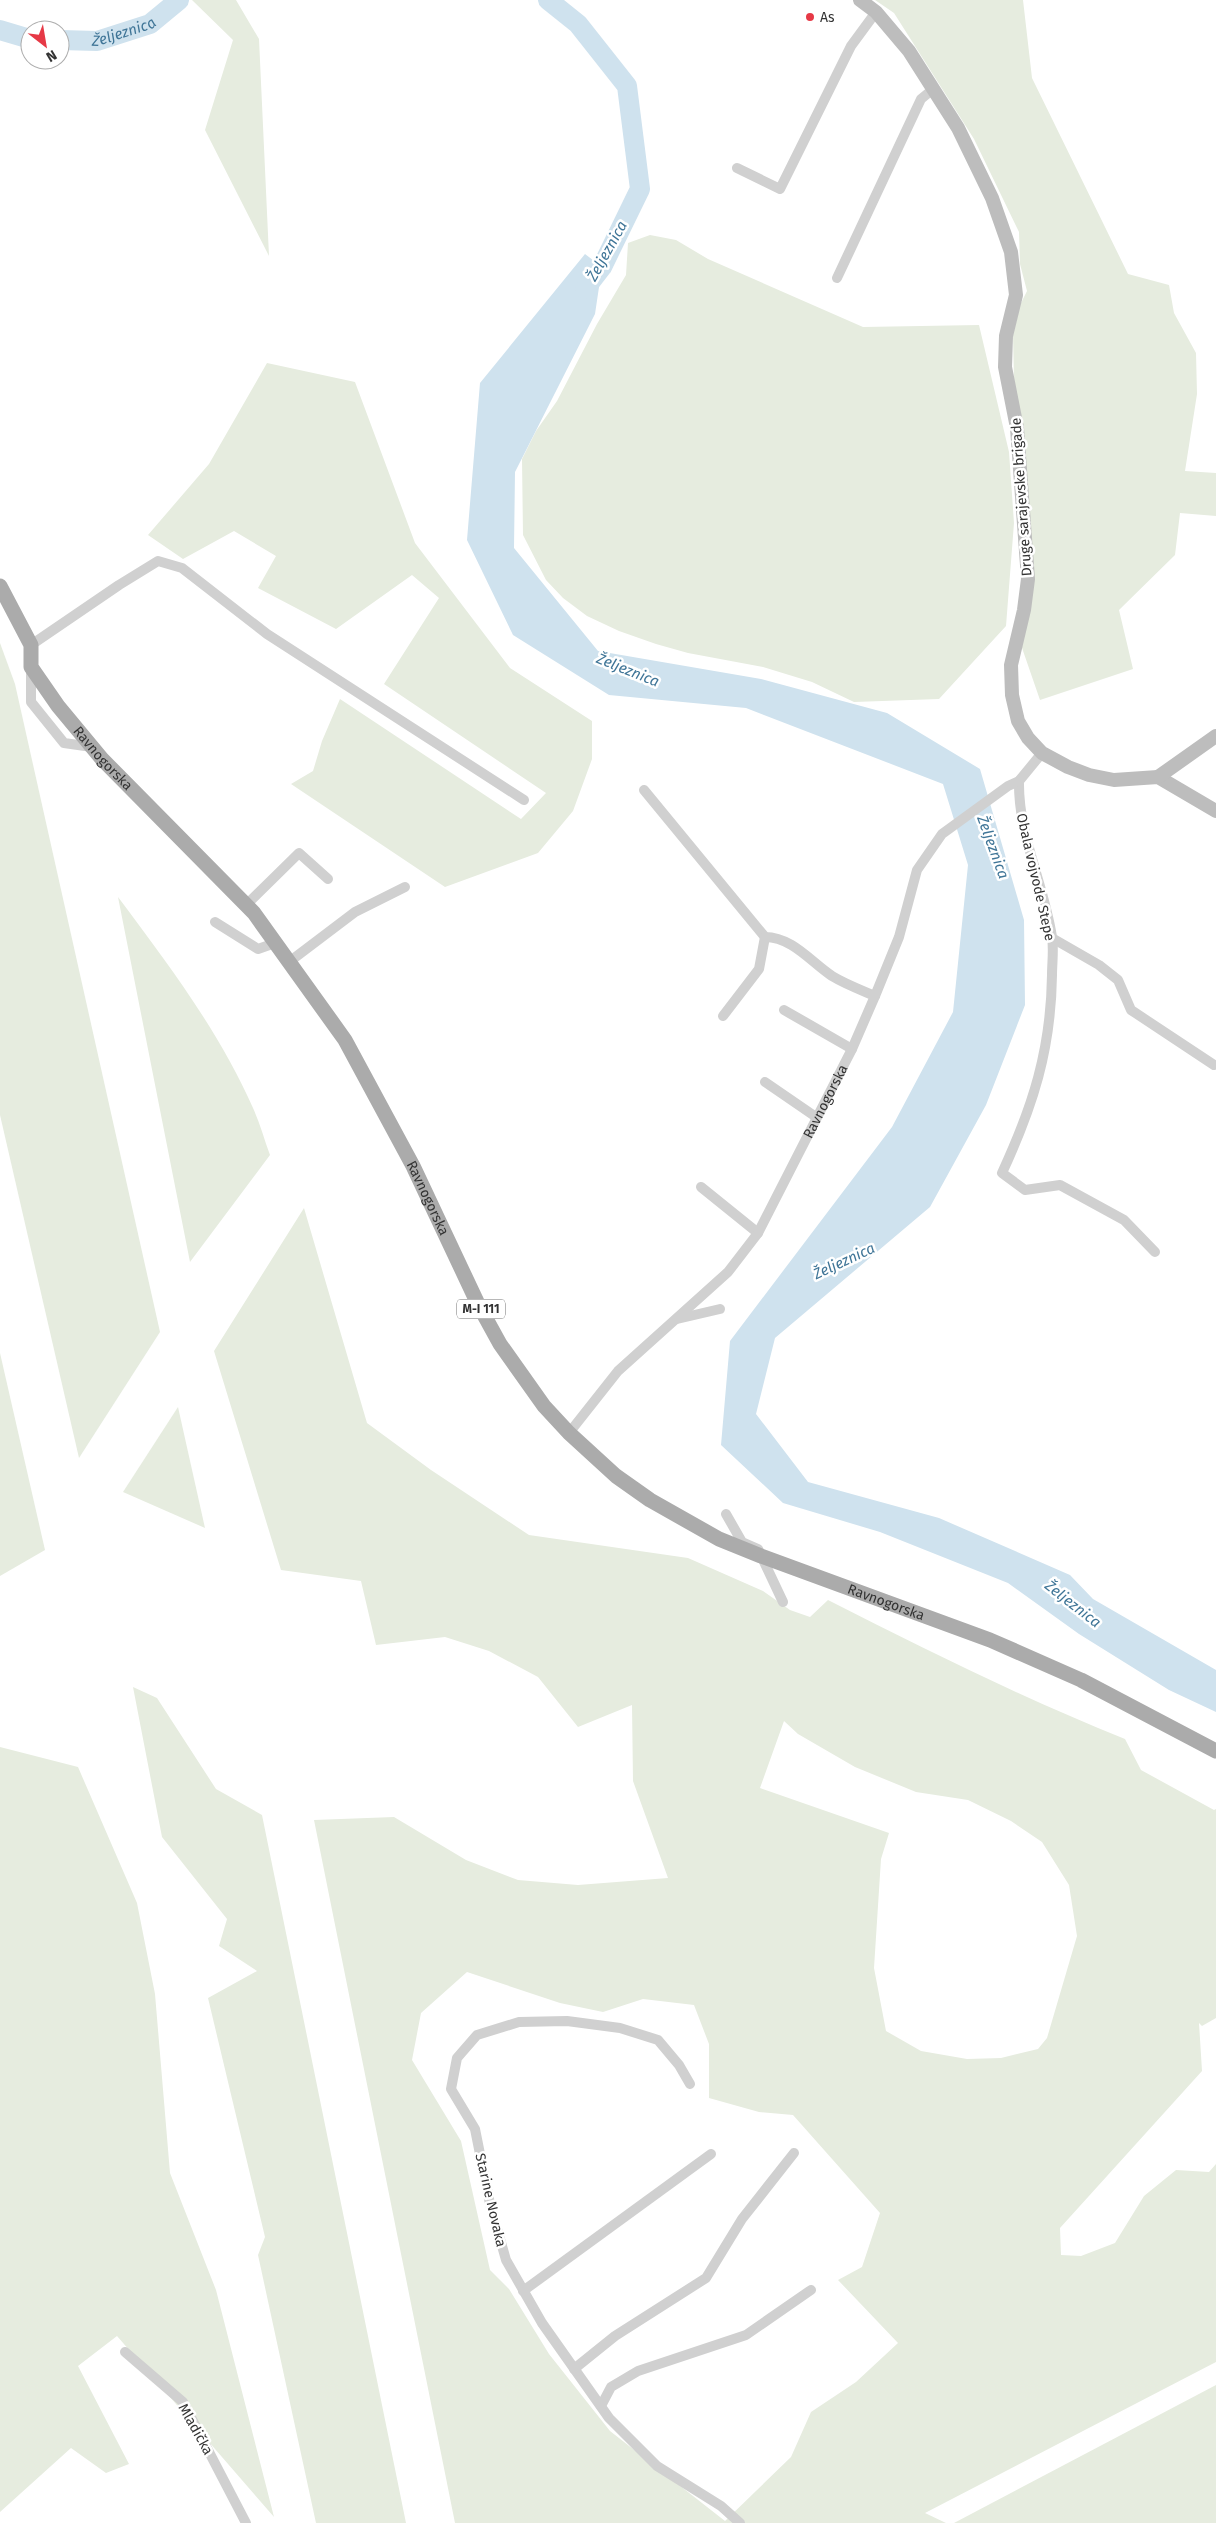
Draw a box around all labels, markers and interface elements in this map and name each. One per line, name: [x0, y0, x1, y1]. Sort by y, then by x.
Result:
place label: As: [820, 9, 835, 26]
marker: As: [804, 11, 816, 23]
water label: Željeznica: [91, 14, 160, 50]
north arrow: [20, 20, 70, 70]
text: N: [43, 46, 60, 65]
water label: Željeznica: [583, 218, 631, 285]
street label: Druge sarajevske brigade: [1007, 417, 1036, 577]
water label: Željeznica: [593, 649, 662, 691]
street label: Ravnogorska: [69, 723, 136, 794]
water label: Željeznica: [973, 812, 1013, 881]
street label: Obala vojvode Stepe: [1013, 812, 1058, 943]
street label: Ravnogorska: [800, 1062, 852, 1141]
street label: Ravnogorska: [403, 1158, 452, 1238]
water label: Željeznica: [809, 1239, 878, 1284]
road number: M-I 111: [457, 1300, 505, 1318]
water label: Željeznica: [1041, 1576, 1105, 1631]
street label: Ravnogorska: [845, 1581, 927, 1624]
street label: Starine Novaka: [471, 2152, 510, 2249]
street label: Mladička: [175, 2401, 217, 2458]

